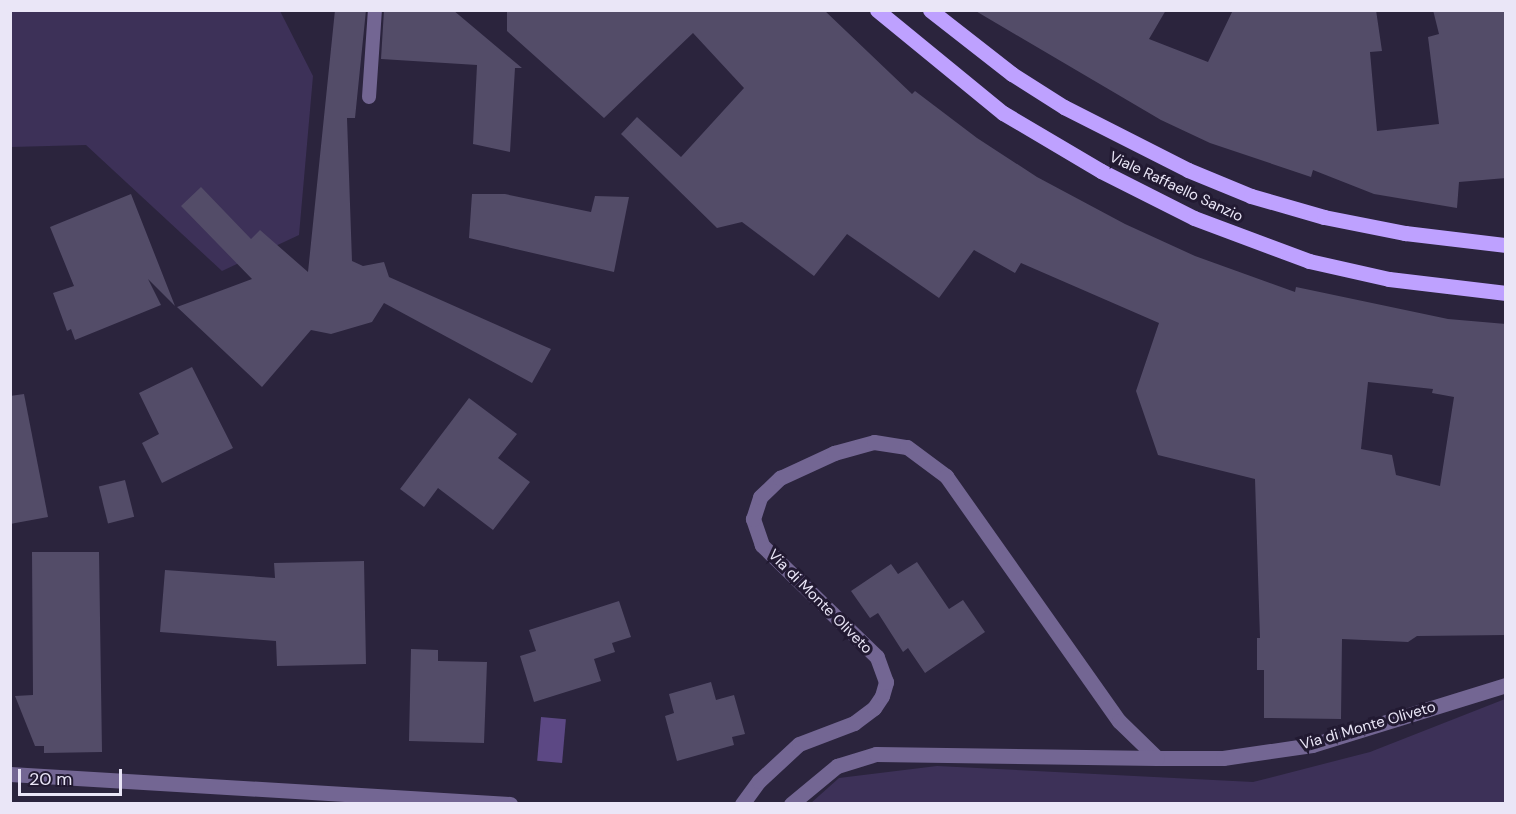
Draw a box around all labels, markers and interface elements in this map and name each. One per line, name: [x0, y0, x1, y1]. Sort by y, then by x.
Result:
street label: Viale Raffaello Sanzio: [1106, 148, 1246, 226]
street label: Via di Monte Oliveto: [764, 546, 876, 658]
street label: Via di Monte Oliveto: [1298, 698, 1438, 754]
scale bar: [21, 757, 124, 795]
text: 20 m: [29, 767, 72, 791]

